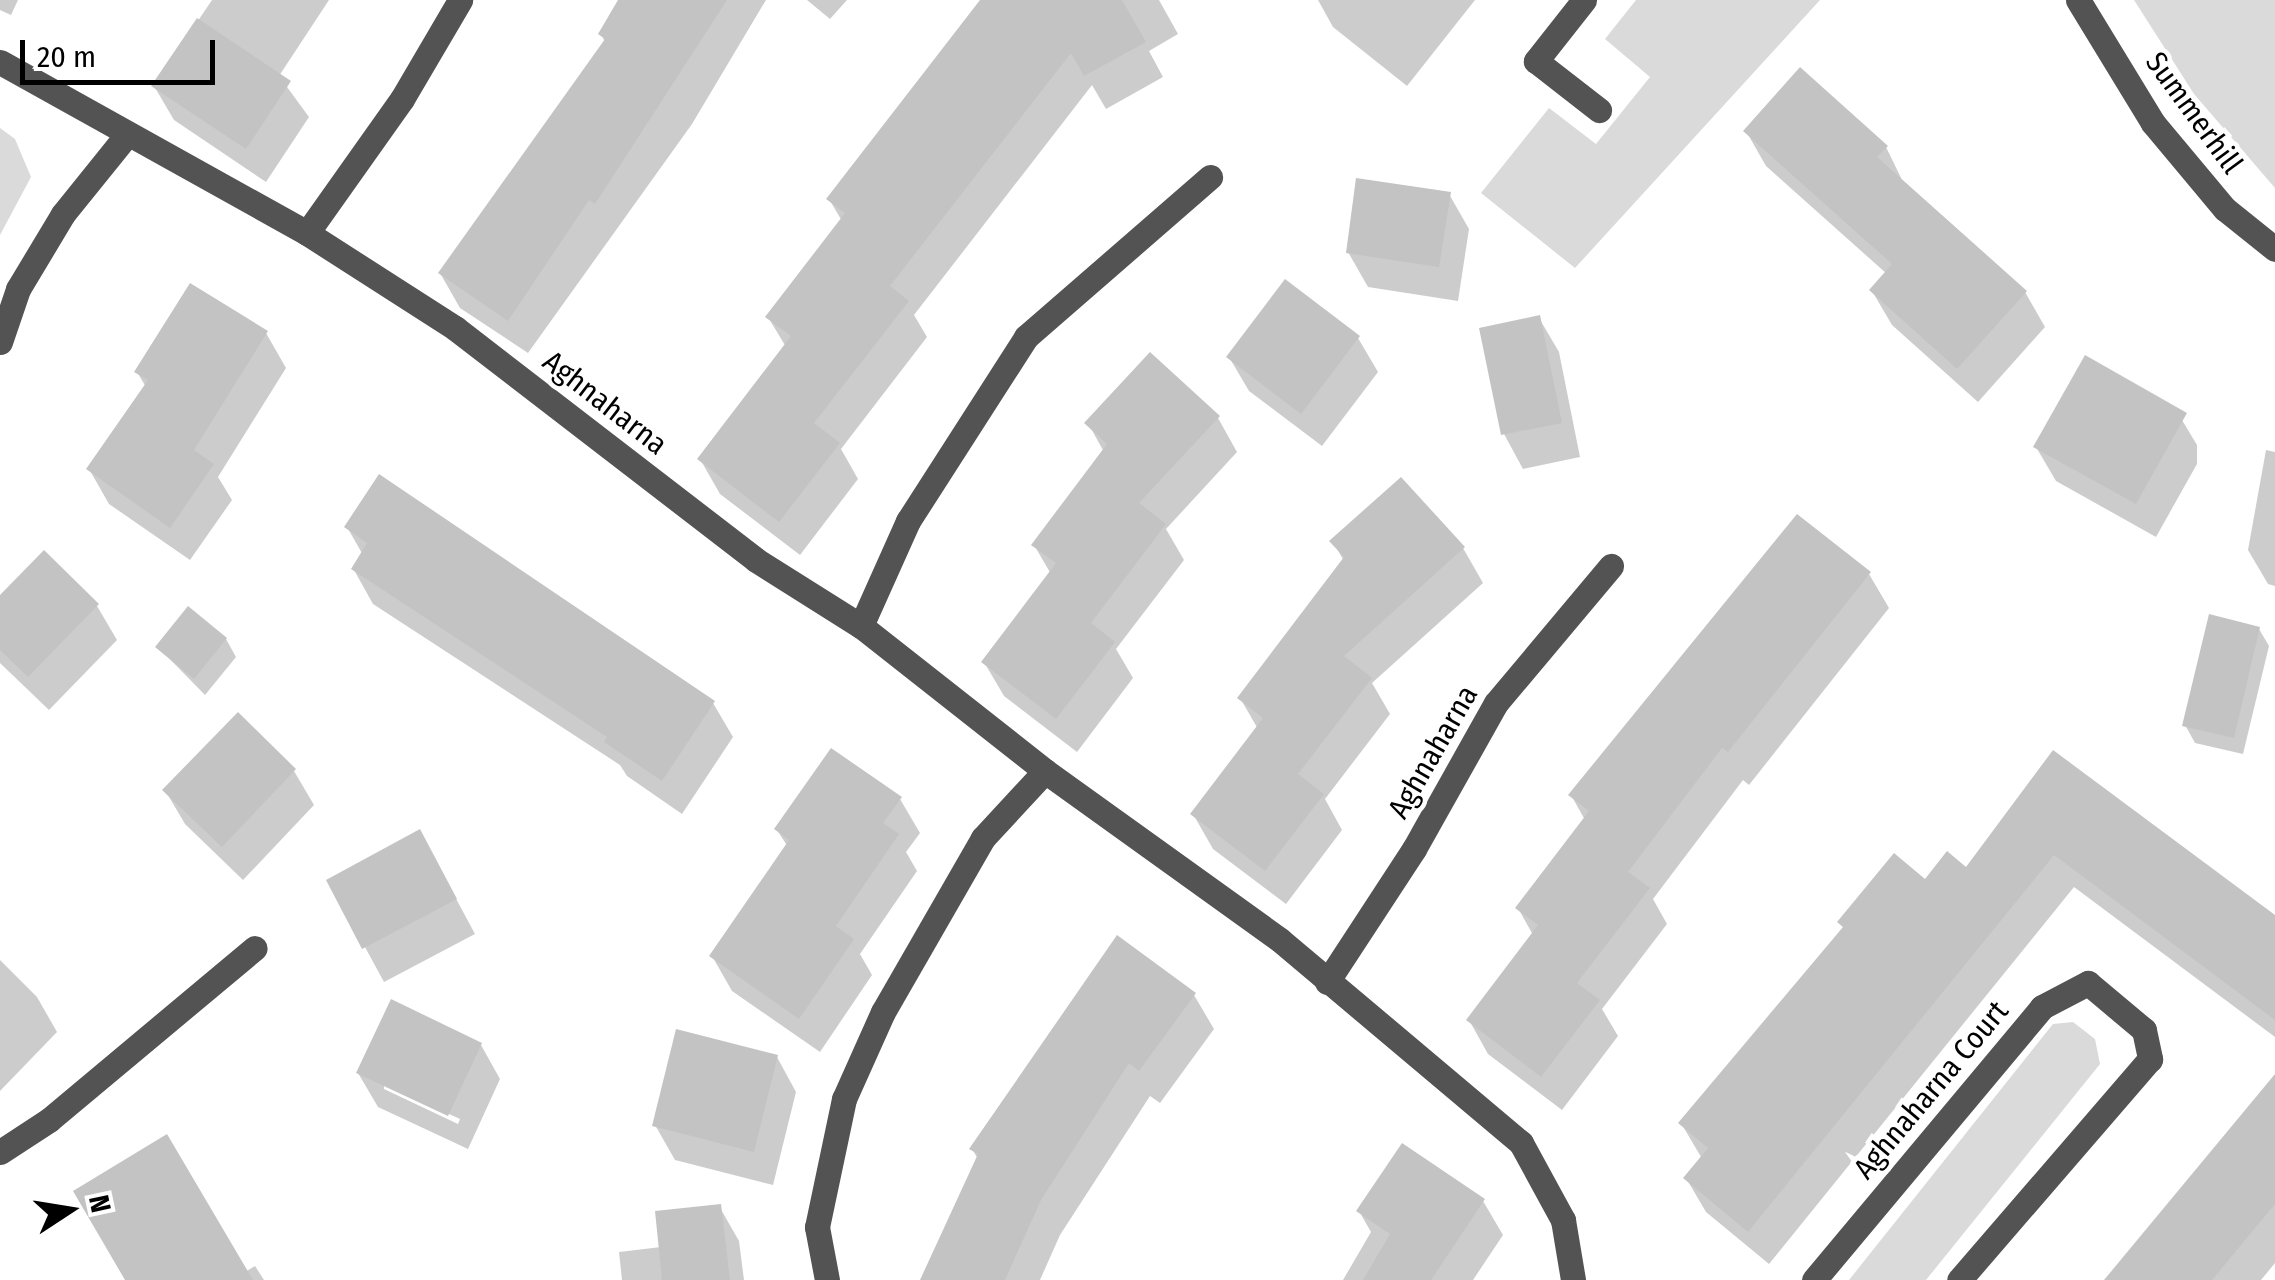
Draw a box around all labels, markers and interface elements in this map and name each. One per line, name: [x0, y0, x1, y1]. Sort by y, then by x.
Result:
scale bar: [25, 20, 220, 82]
text: 20 m: [37, 39, 96, 75]
street label: Summerhill: [2138, 45, 2250, 181]
street label: Aghnaharna: [536, 343, 674, 463]
street label: Aghnaharna: [1380, 679, 1486, 825]
street label: Aghnaharna Court: [1846, 994, 2016, 1186]
north arrow: [20, 1160, 120, 1260]
text: N: [82, 1192, 118, 1215]

